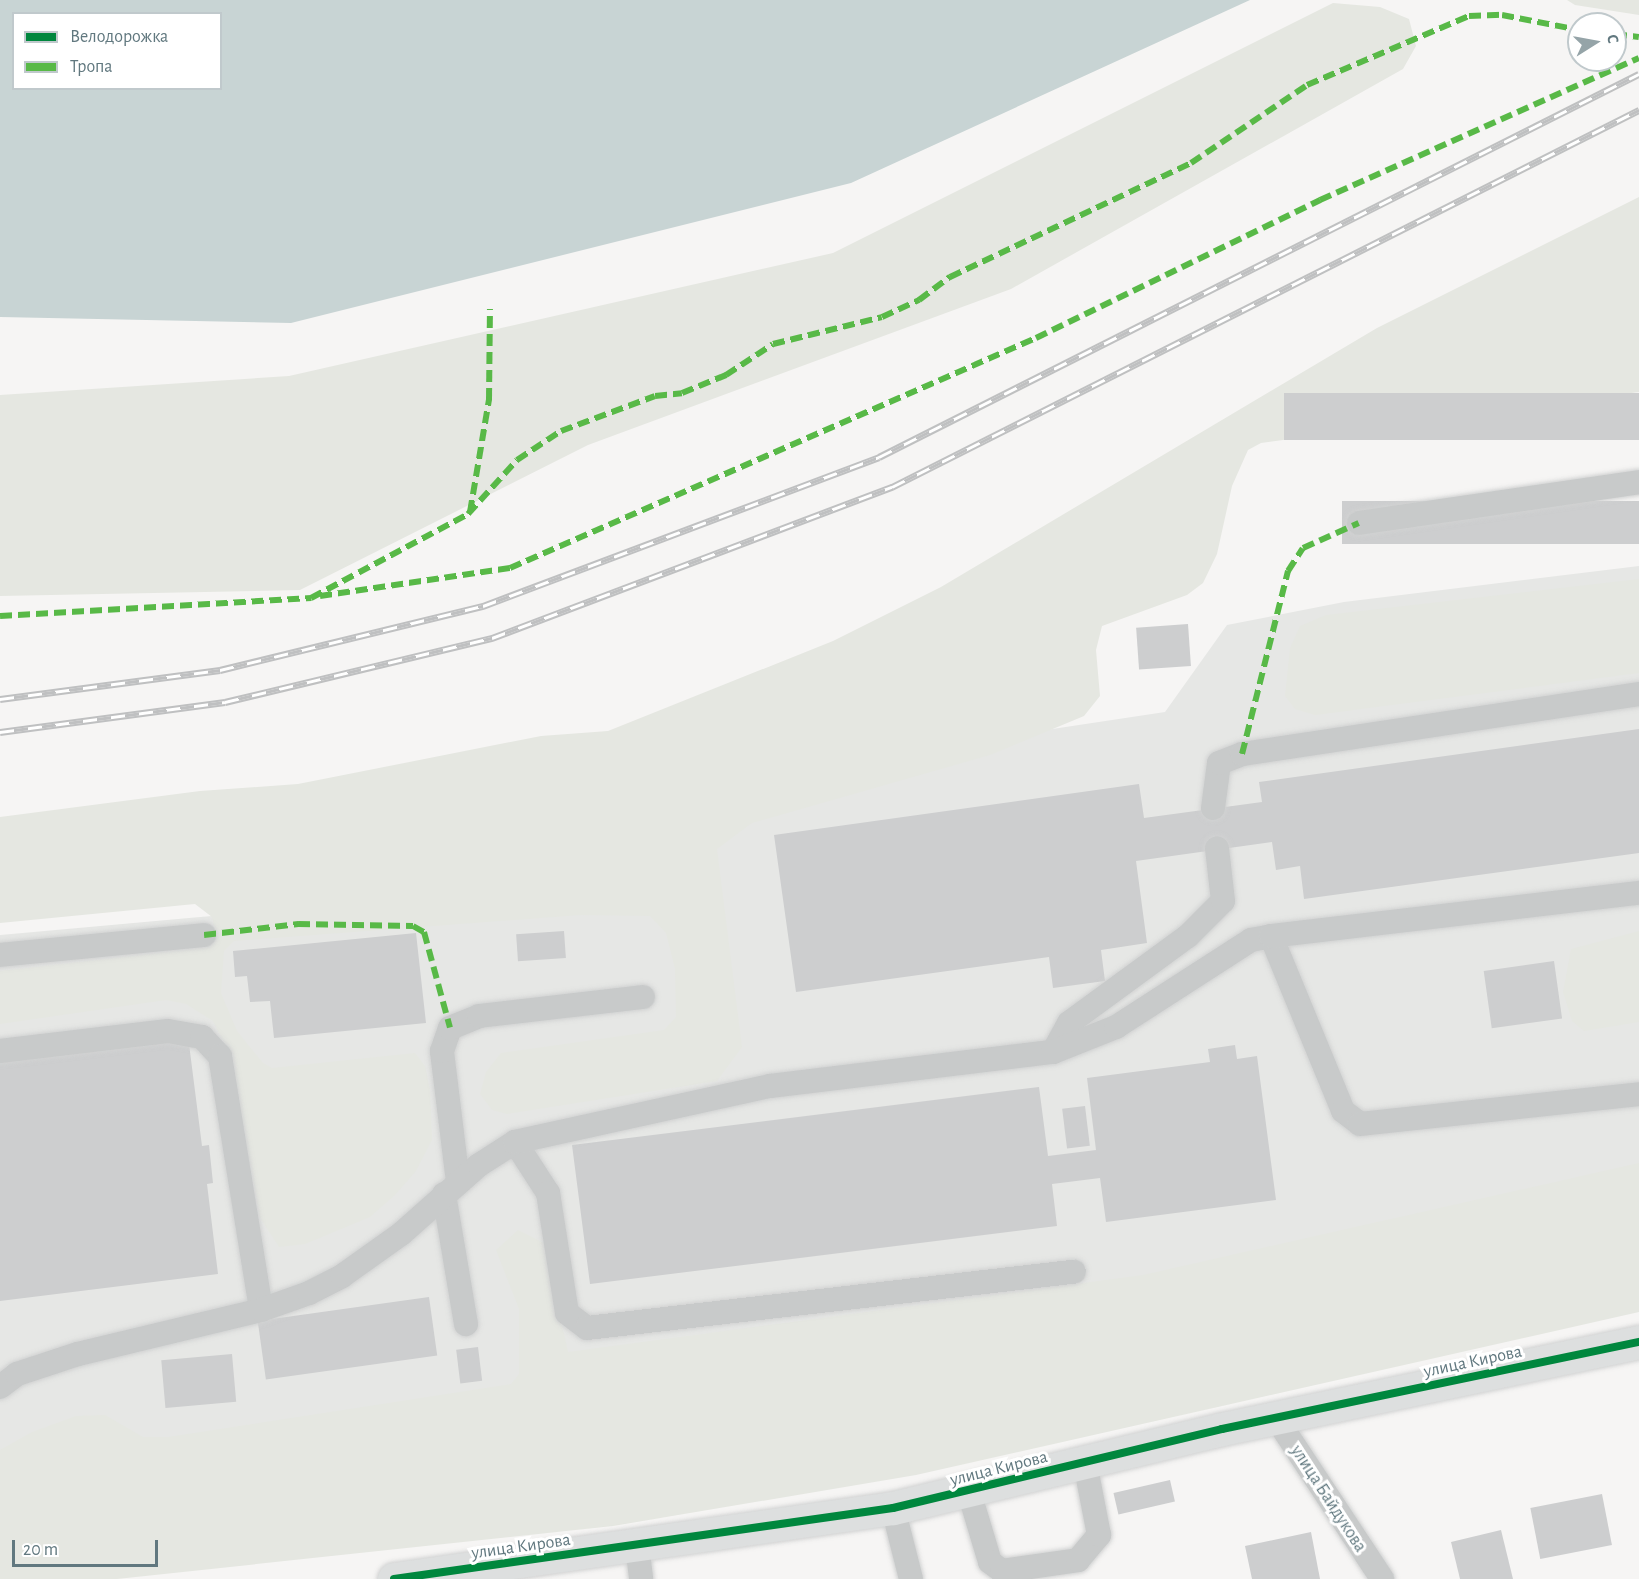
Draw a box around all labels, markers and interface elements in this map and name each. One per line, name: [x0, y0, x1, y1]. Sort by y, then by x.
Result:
legend: [12, 12, 222, 90]
north arrow: [1567, 12, 1627, 72]
text: Велодорожка: [70, 28, 168, 46]
text: С: [1604, 33, 1621, 45]
text: Тропа: [70, 58, 113, 76]
street label: улица Кирова: [1422, 1341, 1524, 1383]
street label: улица Байдукова: [1285, 1441, 1371, 1557]
street label: улица Кирова: [948, 1446, 1050, 1492]
scale bar: [15, 1528, 160, 1566]
street label: улица Кирова: [470, 1529, 572, 1565]
text: 20 m: [23, 1541, 58, 1559]

